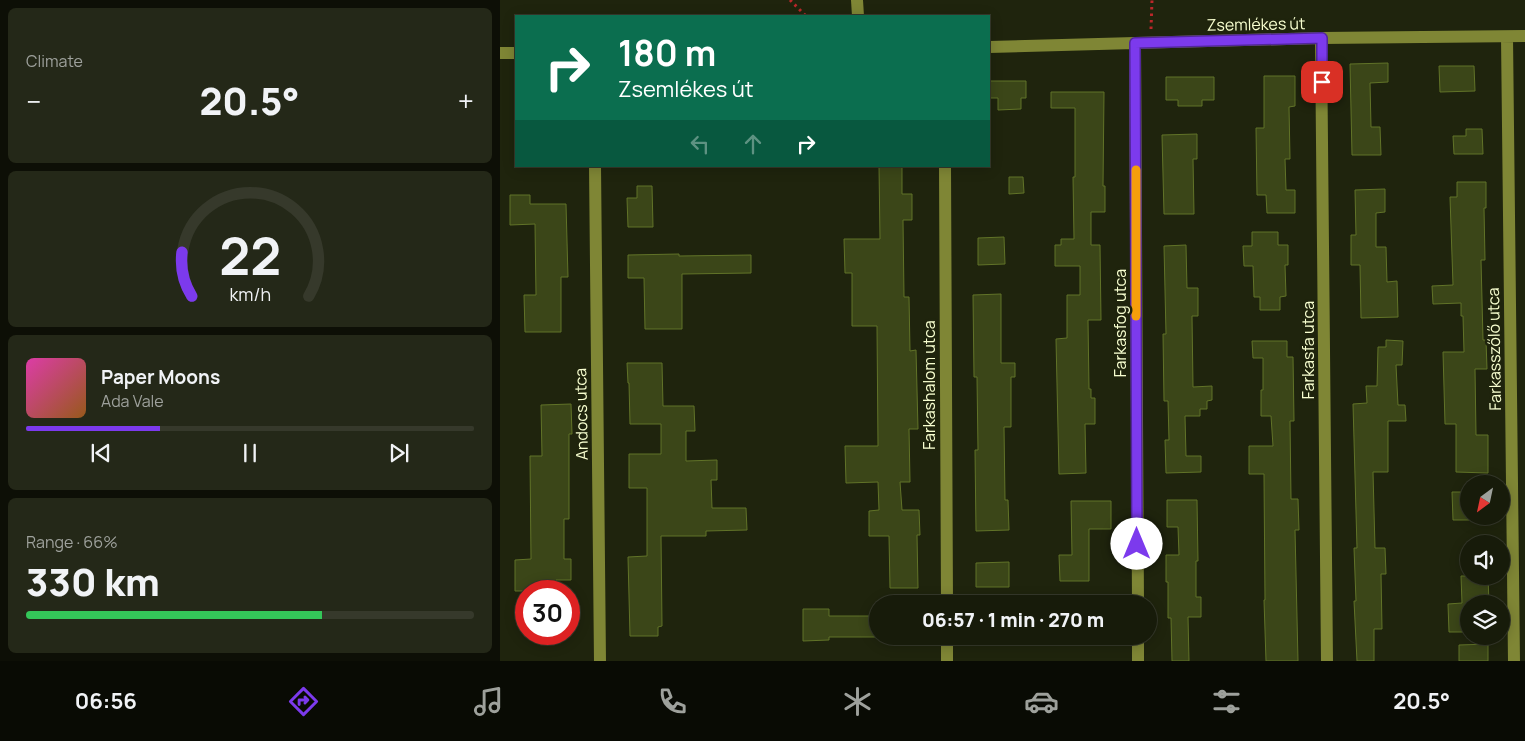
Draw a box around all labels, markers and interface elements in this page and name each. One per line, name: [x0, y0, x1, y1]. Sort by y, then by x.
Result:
street label: Zsemlékes út: [1206, 12, 1306, 36]
text: 180 m: [618, 29, 716, 77]
icon: right: [535, 35, 600, 100]
text: Climate: [26, 50, 83, 72]
pin: [1301, 61, 1343, 103]
icon: arrive: [1308, 68, 1336, 96]
text: 20.5°: [199, 74, 300, 126]
text: Zsemlékes út: [618, 74, 754, 104]
text: −: [26, 82, 41, 120]
text: +: [458, 82, 474, 120]
icon: left: [686, 130, 714, 158]
icon: ahead: [739, 130, 767, 158]
icon: right: [792, 130, 820, 158]
text: 22: [219, 220, 281, 291]
street label: Farkasfog utca: [1109, 269, 1131, 377]
text: km/h: [229, 282, 271, 306]
street label: Farkasszőlő utca: [1482, 287, 1506, 411]
street label: Farkasfa utca: [1297, 301, 1319, 399]
street label: Farkashalom utca: [918, 320, 940, 450]
text: Paper Moons: [101, 364, 220, 390]
street label: Andocs utca: [569, 368, 593, 460]
text: Ada Vale: [101, 390, 164, 412]
icon: previous: [87, 439, 115, 467]
icon: pause: [236, 439, 264, 467]
icon: next: [385, 439, 413, 467]
north arrow: [1460, 475, 1510, 525]
map controls: [1460, 475, 1510, 645]
position arrow: [1110, 517, 1162, 569]
text: Range · 66%: [26, 531, 118, 553]
button: sound: [1460, 535, 1510, 585]
text: 330 km: [26, 555, 160, 607]
speed limit sign: 30: [515, 580, 580, 645]
button: layers: [1460, 595, 1510, 645]
text: 06:57 · 1 min · 270 m: [922, 607, 1104, 633]
icon: directions: [286, 684, 321, 719]
icon: music: [471, 684, 506, 719]
icon: phone: [655, 684, 690, 719]
icon: climate: [840, 684, 875, 719]
icon: car: [1024, 684, 1059, 719]
icon: filters: [1209, 684, 1244, 719]
text: 06:56: [75, 686, 137, 716]
text: 20.5°: [1393, 686, 1450, 716]

